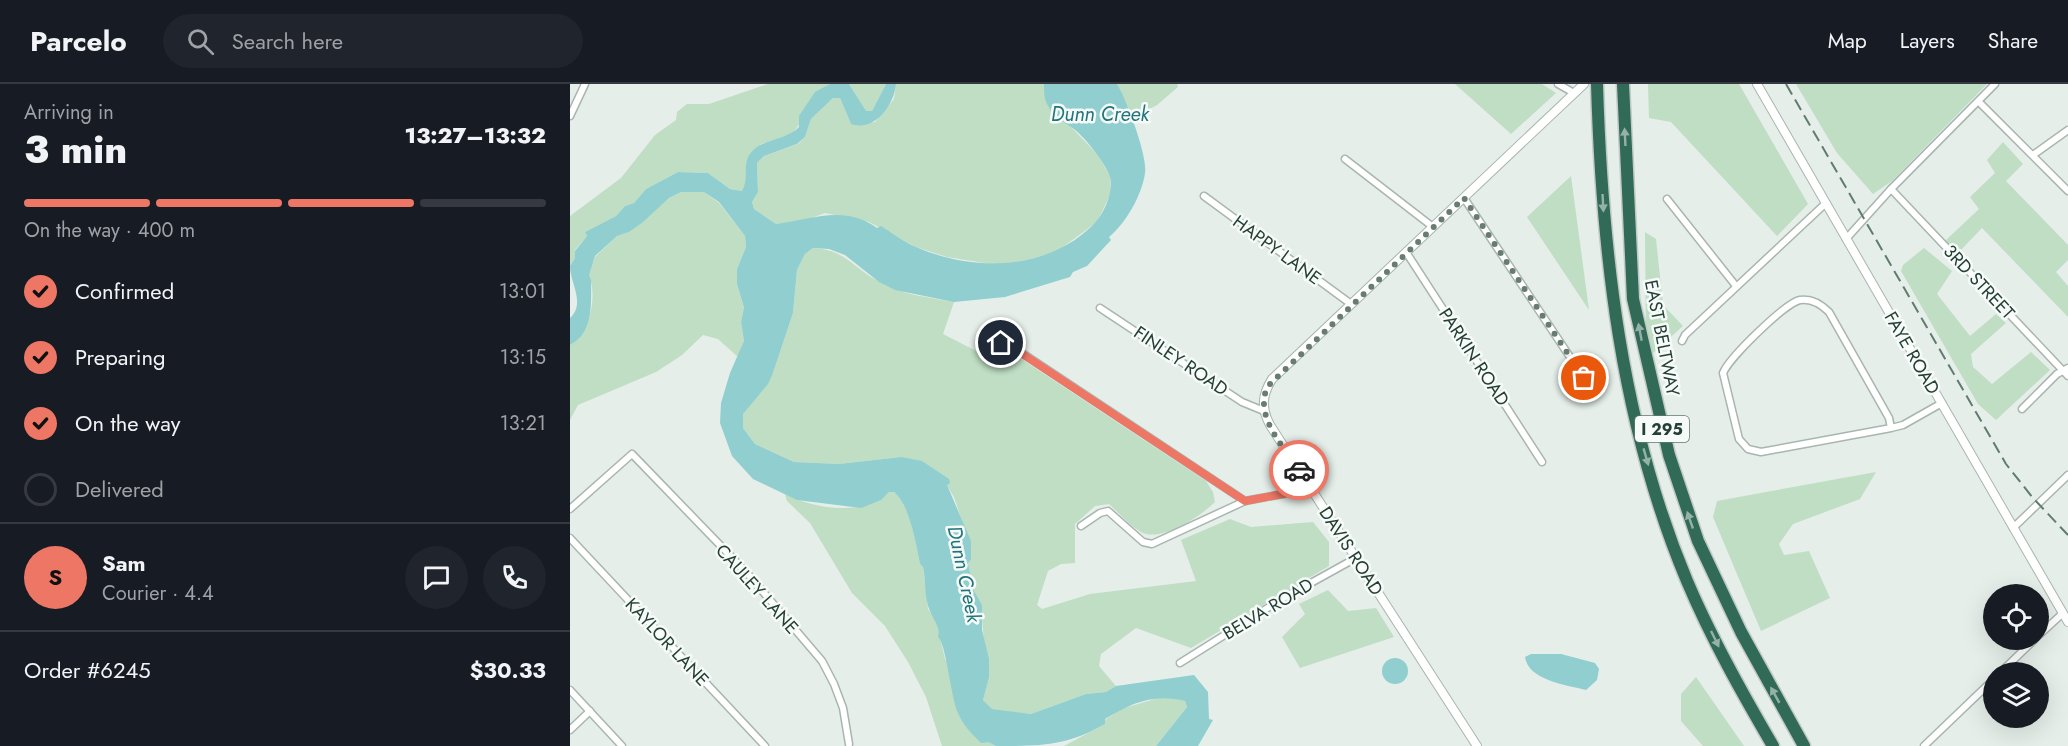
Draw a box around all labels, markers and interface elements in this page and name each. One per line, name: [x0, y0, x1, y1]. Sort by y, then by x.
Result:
search box: [163, 14, 583, 68]
text: Parcelo: [30, 21, 127, 62]
icon: search: [184, 25, 217, 58]
text: Search here: [232, 25, 343, 57]
text: Map: [1828, 26, 1867, 56]
text: Layers: [1900, 26, 1955, 56]
text: Share: [1988, 26, 2038, 56]
text: Arriving in: [24, 98, 114, 127]
water label: Dunn Creek: [1051, 100, 1150, 129]
text: 13:27–13:32: [405, 119, 546, 151]
text: 3 min: [24, 121, 127, 178]
one-way arrow: [1620, 128, 1629, 147]
one-way arrow: [1598, 194, 1607, 213]
street label: HAPPY LANE: [1227, 209, 1327, 291]
text: On the way · 400 m: [24, 216, 195, 245]
street label: 3RD STREET: [1937, 239, 2021, 326]
icon: check: [24, 275, 57, 308]
text: Confirmed: [75, 275, 174, 307]
text: 13:01: [499, 277, 546, 306]
street label: EAST BELTWAY: [1638, 278, 1686, 399]
street label: PARKIN ROAD: [1432, 303, 1516, 411]
street label: FAYE ROAD: [1878, 307, 1946, 399]
pin: [975, 317, 1026, 368]
street label: FINLEY ROAD: [1129, 320, 1233, 402]
one-way arrow: [1635, 322, 1644, 341]
icon: home: [984, 326, 1017, 359]
icon: check: [24, 341, 57, 374]
text: Preparing: [75, 341, 166, 373]
text: 13:15: [500, 343, 546, 372]
pin: [1558, 352, 1609, 403]
icon: bag: [1567, 361, 1600, 394]
icon: check: [24, 407, 57, 440]
text: On the way: [75, 407, 180, 439]
text: 13:21: [500, 409, 546, 438]
road number: I 295: [1635, 416, 1689, 442]
courier: [1269, 440, 1329, 500]
one-way arrow: [1642, 448, 1651, 466]
icon: car: [1283, 454, 1316, 487]
text: Delivered: [75, 473, 164, 505]
street label: DAVIS ROAD: [1313, 501, 1389, 601]
one-way arrow: [1685, 511, 1695, 529]
water label: Dunn Creek: [940, 523, 989, 626]
street label: CAULEY LANE: [710, 538, 804, 640]
button: chat: [405, 546, 468, 609]
button: phone: [483, 546, 546, 609]
text: Sam: [102, 547, 146, 579]
text: S: [49, 561, 62, 593]
street label: BELVA ROAD: [1218, 572, 1318, 646]
text: Courier · 4.4: [102, 579, 214, 608]
map controls: [1983, 584, 2049, 728]
button: locate: [1983, 584, 2049, 650]
street label: KAYLOR LANE: [619, 592, 715, 692]
one-way arrow: [1711, 630, 1720, 647]
text: Order #6245: [24, 654, 151, 686]
text: $30.33: [470, 654, 546, 686]
button: layers: [1983, 662, 2049, 728]
one-way arrow: [1770, 686, 1780, 703]

